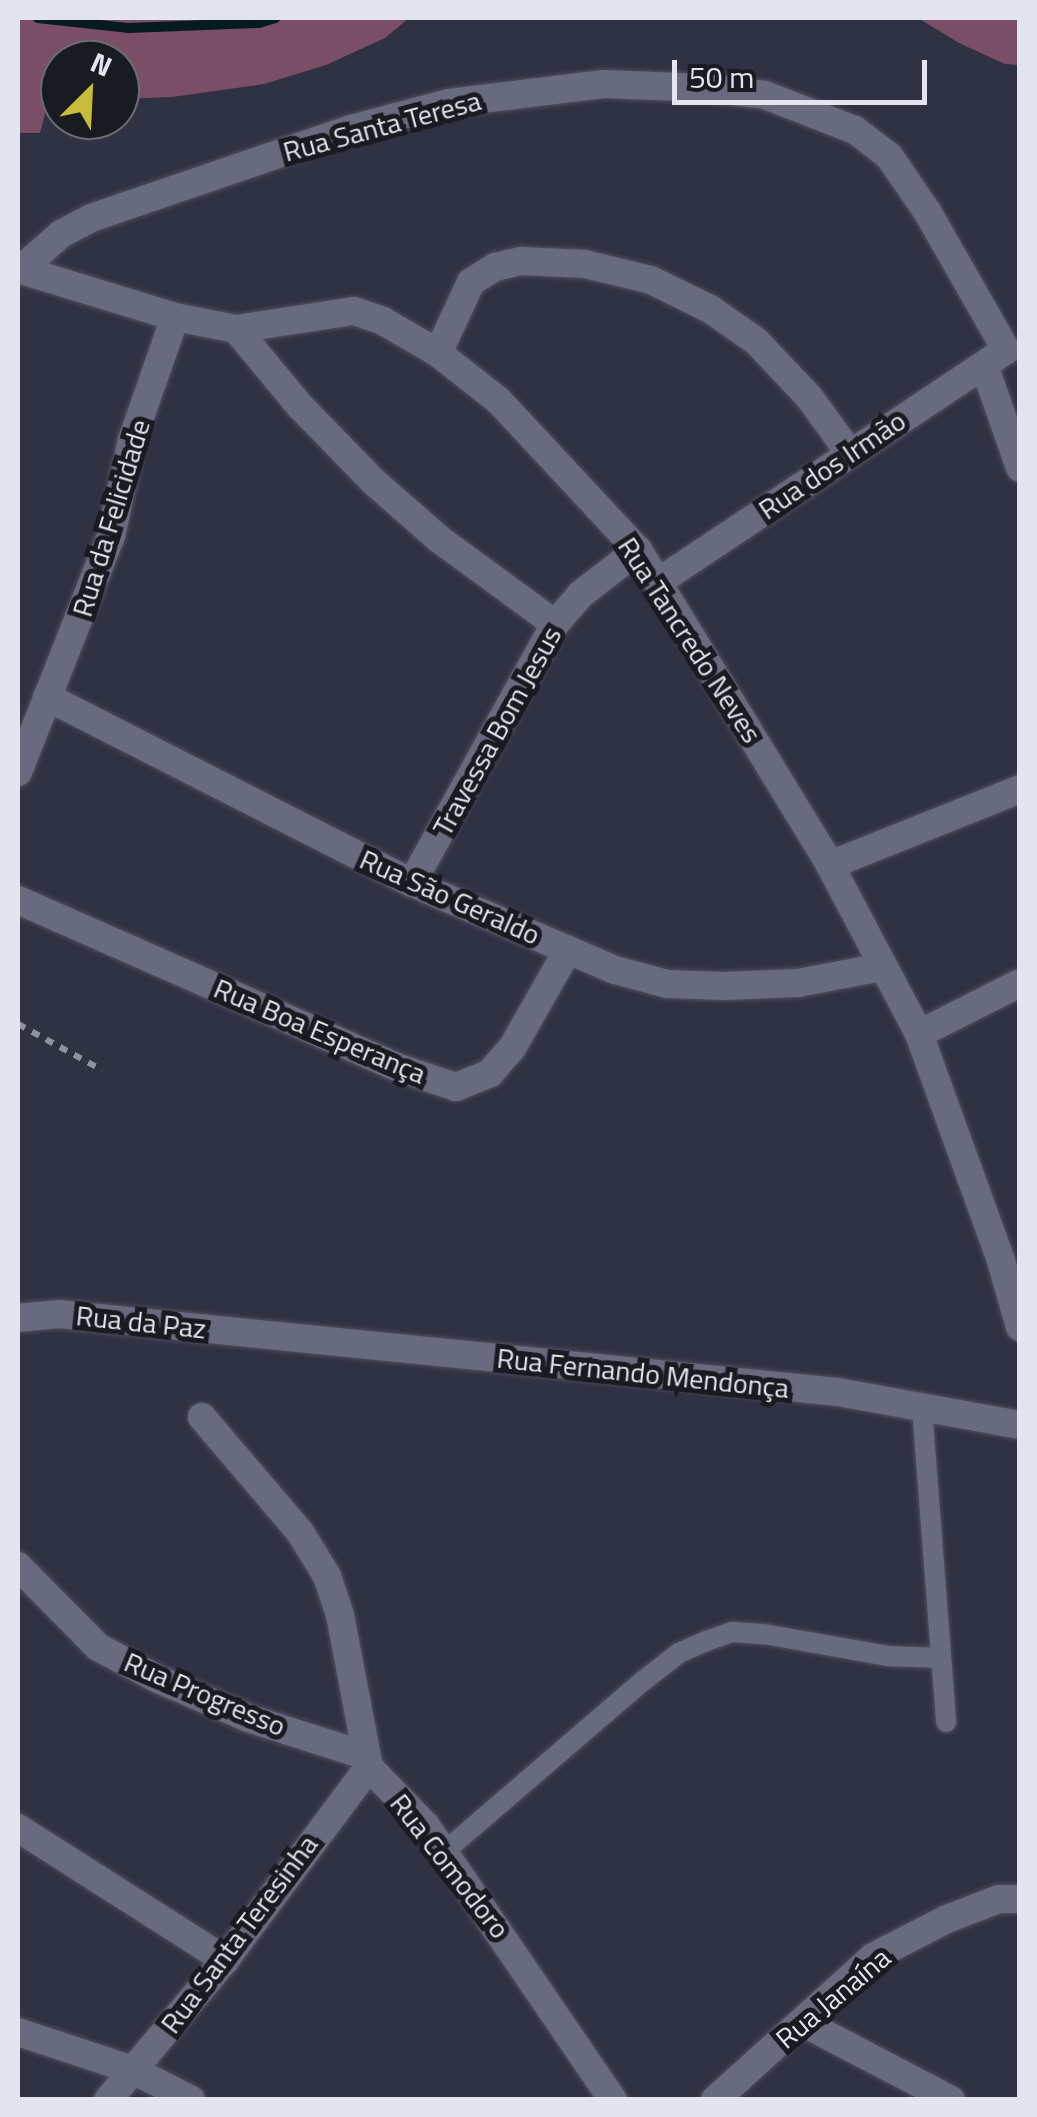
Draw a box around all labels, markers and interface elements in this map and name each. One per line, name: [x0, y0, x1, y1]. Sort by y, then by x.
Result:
north arrow: [40, 40, 140, 140]
text: N: [84, 40, 119, 88]
scale bar: [677, 40, 932, 102]
text: 50 m: [689, 54, 754, 100]
street label: Rua Santa Teresa: [279, 83, 485, 169]
street label: Rua dos Irmão: [752, 404, 912, 526]
street label: Rua da Felicidade: [65, 415, 157, 621]
street label: Rua Tancredo Neves: [611, 531, 769, 749]
street label: Travessa Bom Jesus: [426, 620, 568, 842]
street label: Rua São Geraldo: [355, 842, 545, 952]
street label: Rua Boa Esperança: [209, 971, 431, 1091]
street label: Rua da Paz: [74, 1298, 208, 1346]
street label: Rua Fernando Mendonça: [495, 1341, 791, 1405]
street label: Rua Progresso: [119, 1645, 291, 1743]
street label: Rua Comodoro: [383, 1787, 517, 1945]
street label: Rua Santa Teresinha: [154, 1828, 324, 2040]
street label: Rua Janaína: [769, 1941, 897, 2055]

